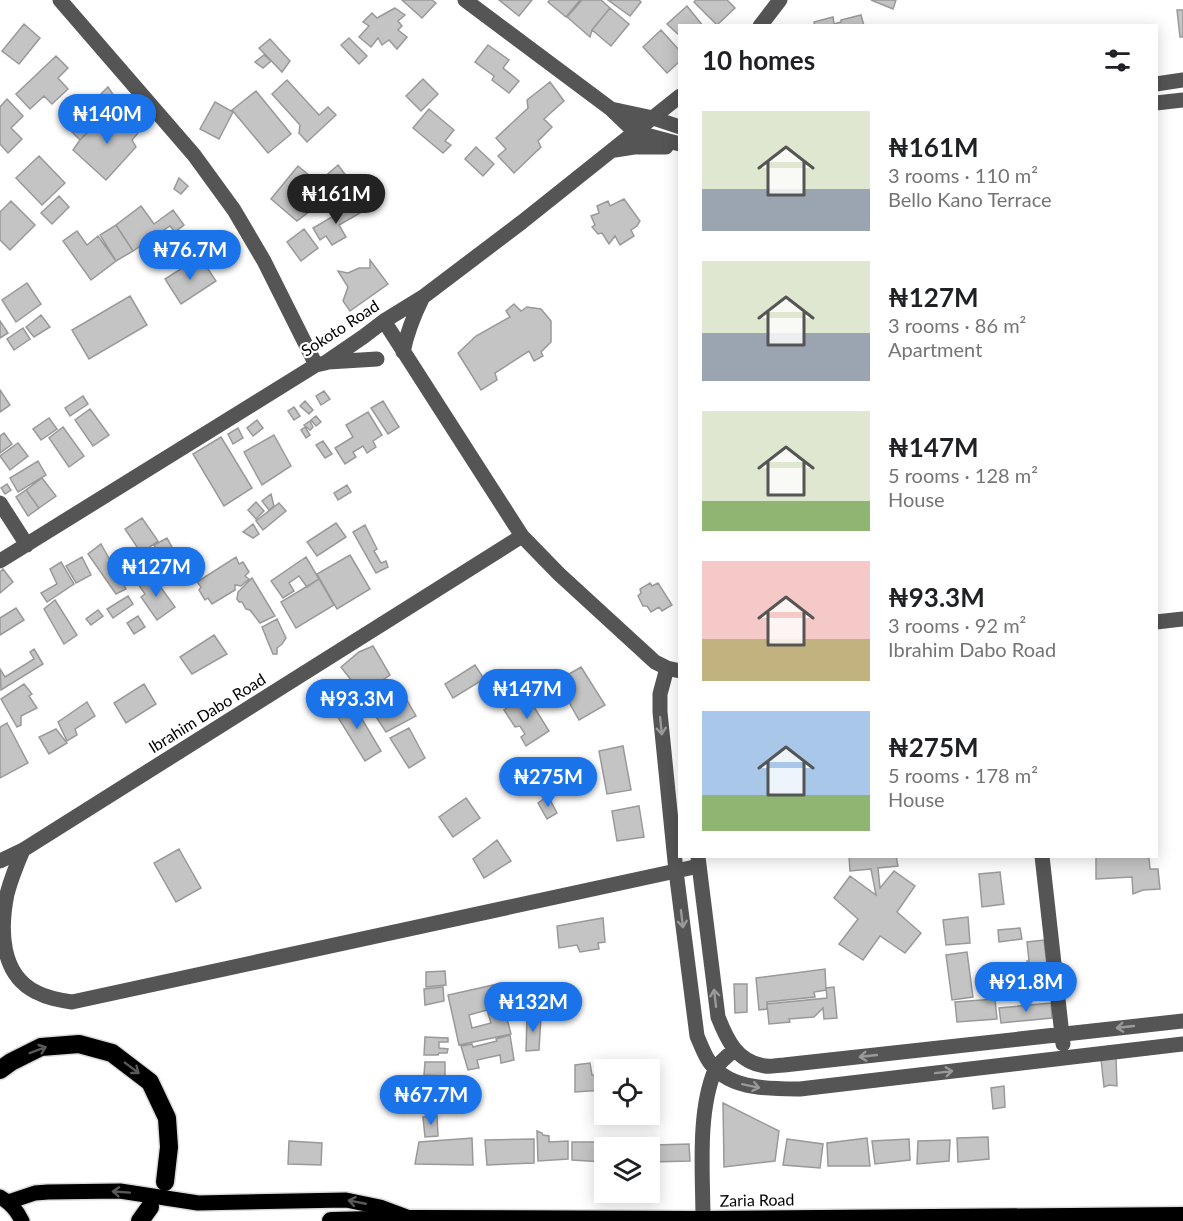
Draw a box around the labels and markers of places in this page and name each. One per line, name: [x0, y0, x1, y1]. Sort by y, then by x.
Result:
pin: ₦140M: [65, 94, 149, 145]
pin: ₦161M: [294, 174, 378, 225]
pin: ₦76.7M: [141, 230, 239, 281]
pin: ₦127M: [114, 547, 198, 598]
pin: ₦147M: [485, 669, 569, 720]
pin: ₦93.3M: [308, 679, 406, 730]
pin: ₦275M: [506, 757, 590, 808]
pin: ₦91.8M: [977, 962, 1075, 1013]
pin: ₦132M: [491, 982, 575, 1033]
pin: ₦67.7M: [382, 1075, 480, 1126]

